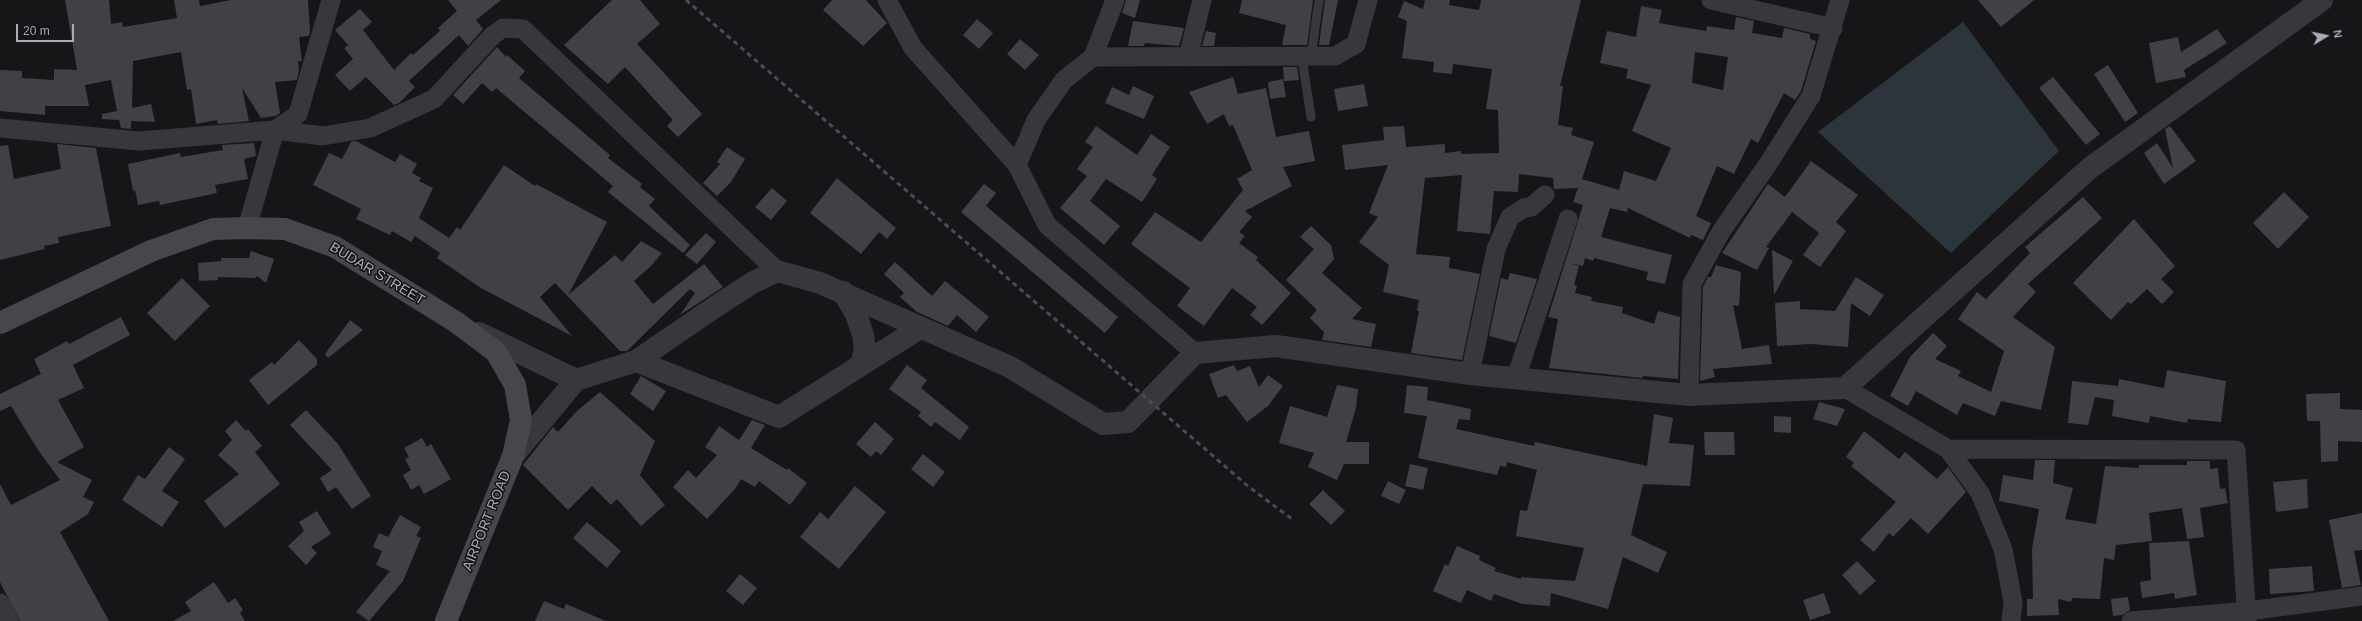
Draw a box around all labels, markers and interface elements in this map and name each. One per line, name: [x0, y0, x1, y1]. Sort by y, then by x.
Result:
scale bar: [18, 16, 76, 42]
north arrow: [2306, 16, 2346, 56]
text: 20 m: [23, 24, 50, 38]
text: N: [2331, 29, 2344, 39]
street label: BUDAR STREET: [326, 239, 428, 309]
street label: AIRPORT ROAD: [459, 469, 515, 573]

